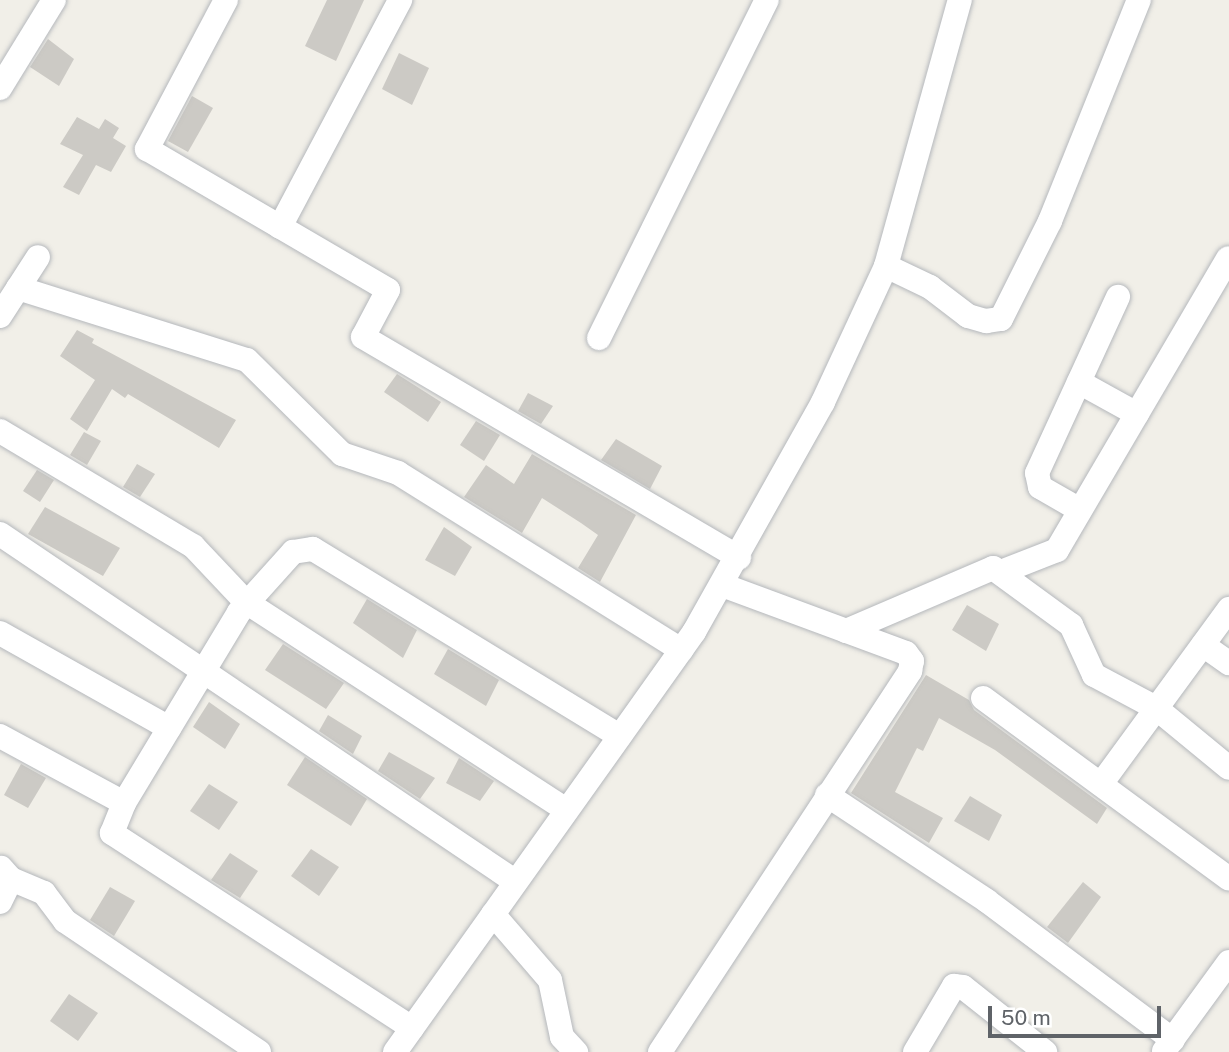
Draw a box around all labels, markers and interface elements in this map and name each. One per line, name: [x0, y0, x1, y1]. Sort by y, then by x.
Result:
scale bar: [991, 992, 1164, 1036]
text: 50 m: [1001, 1005, 1051, 1030]

